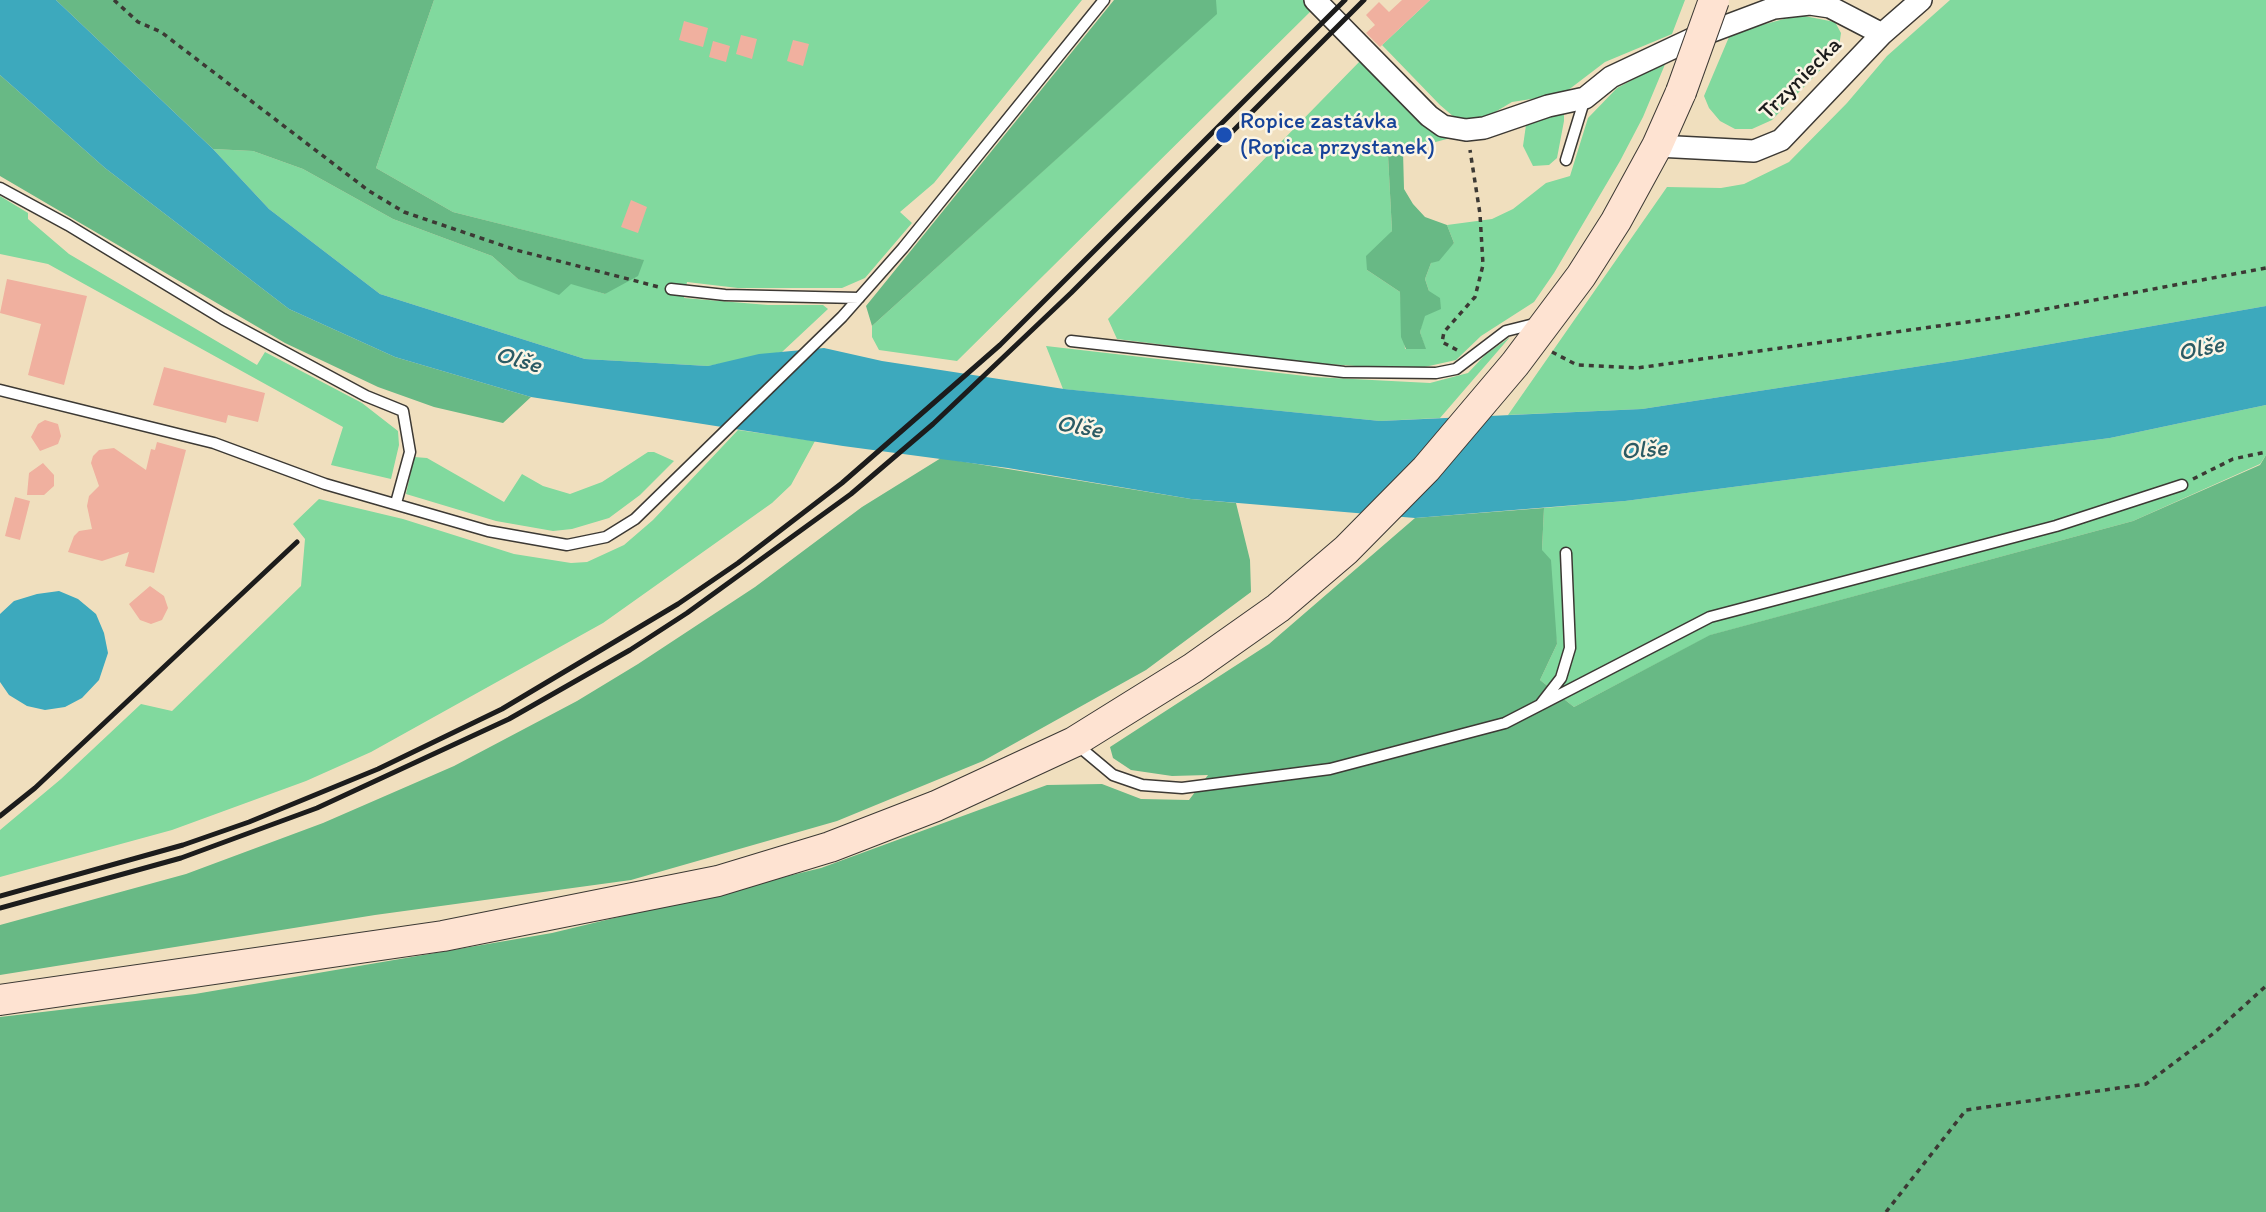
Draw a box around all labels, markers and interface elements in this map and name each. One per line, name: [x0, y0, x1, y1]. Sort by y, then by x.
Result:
street label: Trzyniecka: [1754, 32, 1848, 126]
place label: Ropice zastávka (Ropica przystanek): [1240, 108, 1435, 162]
marker: Ropice zastávka (Ropica przystanek): [1214, 125, 1234, 145]
water label: Olše: [2175, 331, 2227, 369]
water label: Olše: [492, 341, 544, 381]
water label: Olše: [1054, 410, 1104, 446]
water label: Olše: [1620, 435, 1668, 467]

